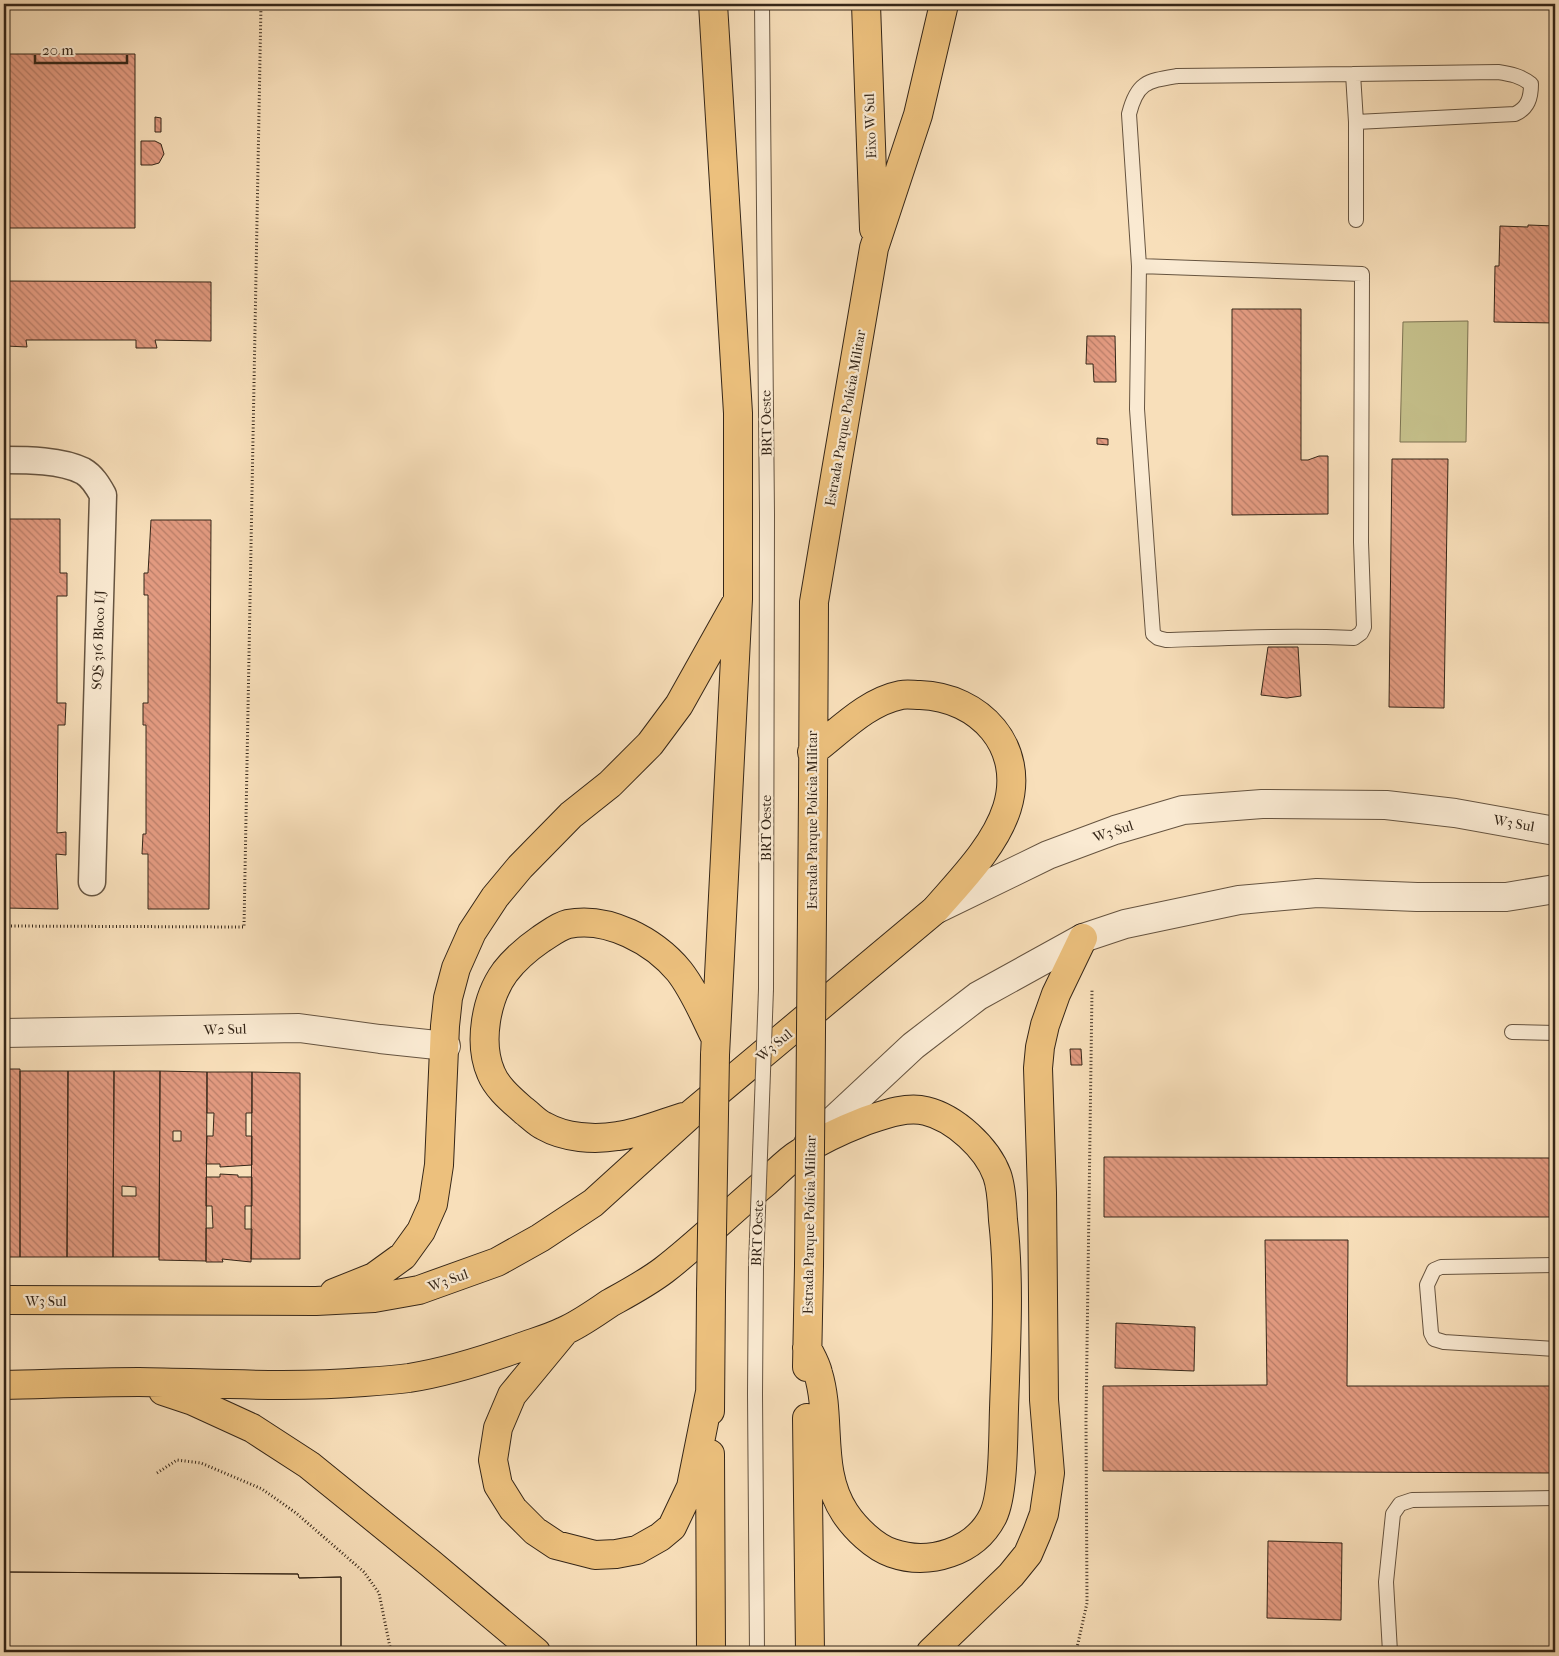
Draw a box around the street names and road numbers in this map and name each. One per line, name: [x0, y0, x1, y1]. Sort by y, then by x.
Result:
street label: Eixo W Sul: [861, 93, 880, 159]
street label: Estrada Parque Polícia Militar: [822, 328, 869, 508]
street label: BRT Oeste: [757, 390, 776, 456]
street label: SQS 316 Bloco I/J: [88, 590, 109, 690]
street label: Estrada Parque Polícia Militar: [804, 730, 821, 910]
street label: BRT Oeste: [758, 795, 775, 861]
street label: W3 Sul: [1491, 811, 1536, 835]
street label: W3 Sul: [1090, 817, 1136, 846]
street label: W2 Sul: [202, 1020, 247, 1039]
street label: W3 Sul: [752, 1025, 796, 1066]
street label: Estrada Parque Polícia Militar: [799, 1135, 820, 1315]
street label: BRT Oeste: [748, 1200, 767, 1266]
street label: W3 Sul: [425, 1265, 471, 1296]
street label: W3 Sul: [24, 1293, 67, 1310]

